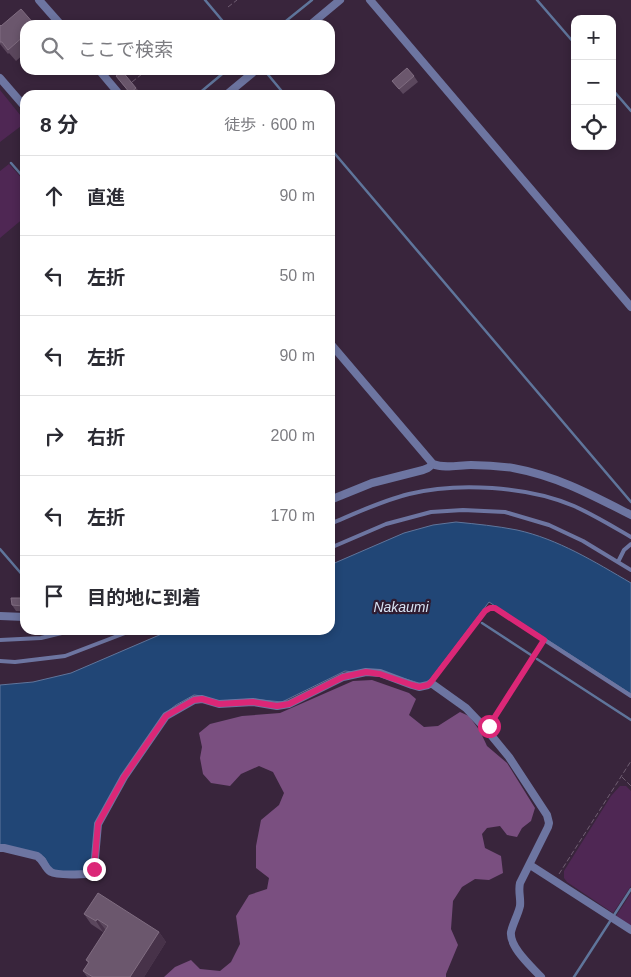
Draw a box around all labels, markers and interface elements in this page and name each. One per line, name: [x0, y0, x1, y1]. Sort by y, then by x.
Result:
map controls: [571, 15, 616, 150]
button: +: [571, 15, 616, 60]
search box: [20, 20, 335, 75]
icon: search: [38, 34, 66, 62]
text: ここで検索: [78, 39, 173, 60]
button: −: [571, 60, 616, 105]
button: locate: [571, 105, 616, 150]
text: 8 分: [40, 113, 79, 136]
text: 徒歩 · 600 m: [224, 116, 315, 133]
icon: ahead: [40, 182, 68, 210]
text: 直進: [87, 187, 125, 208]
text: 90 m: [279, 187, 315, 204]
icon: left: [40, 262, 68, 290]
text: 左折: [87, 267, 125, 288]
text: 50 m: [279, 267, 315, 284]
icon: left: [40, 342, 68, 370]
text: 左折: [87, 347, 125, 368]
text: 90 m: [279, 347, 315, 364]
icon: right: [40, 422, 68, 450]
text: 右折: [87, 427, 125, 448]
text: 200 m: [271, 427, 315, 444]
icon: left: [40, 502, 68, 530]
text: 左折: [87, 507, 125, 528]
text: 170 m: [271, 507, 315, 524]
icon: arrive: [40, 582, 68, 610]
text: 目的地に到着: [87, 587, 201, 608]
water label: Nakaumi: [373, 599, 430, 615]
route start: [478, 715, 501, 738]
route end: [83, 858, 106, 881]

